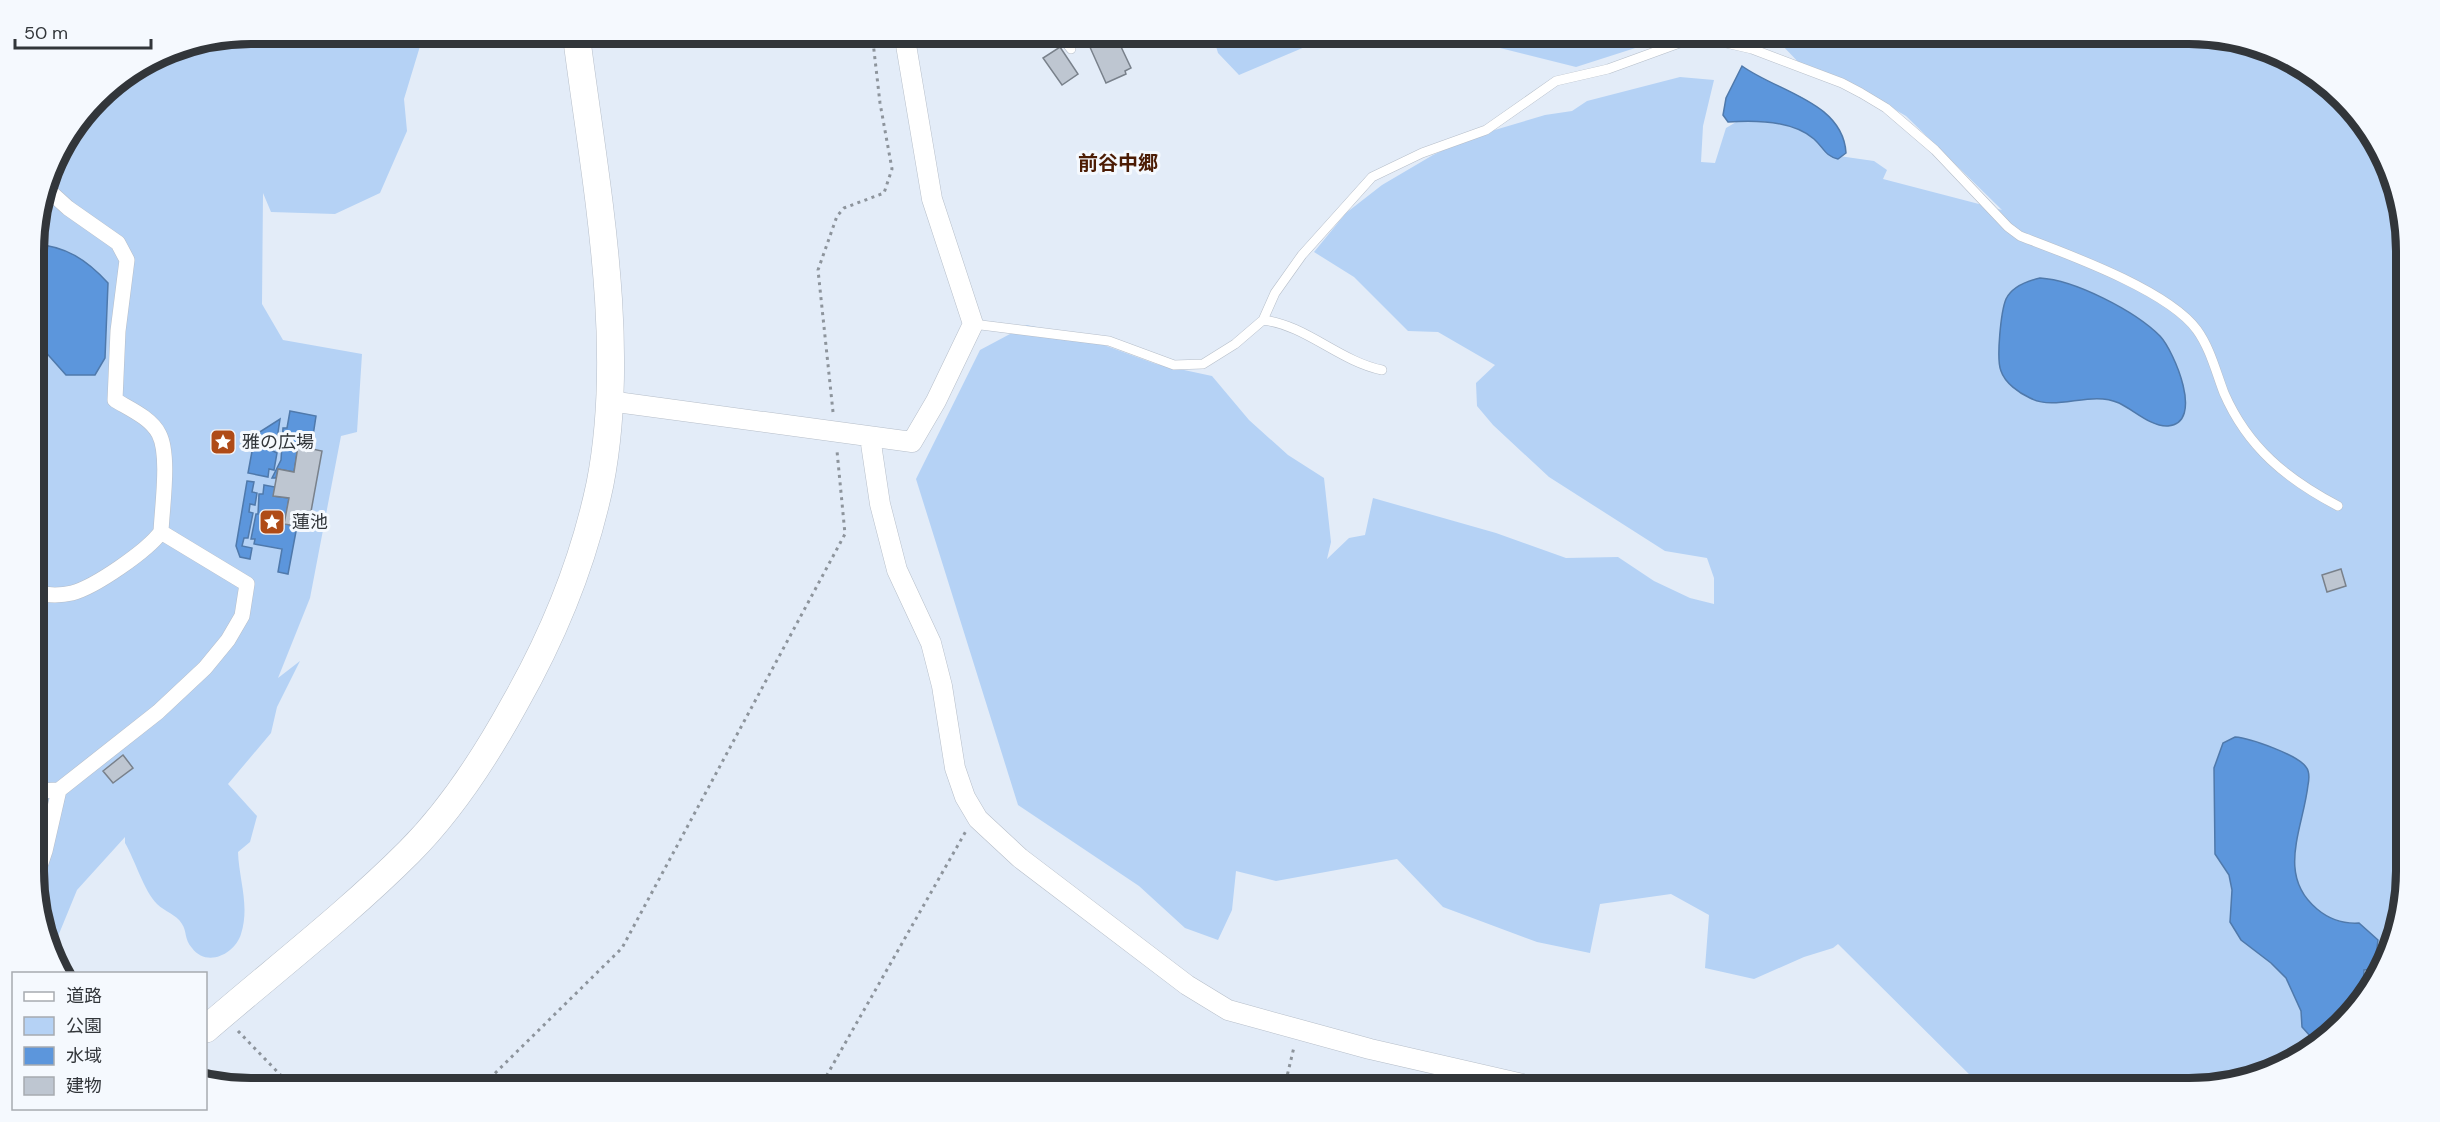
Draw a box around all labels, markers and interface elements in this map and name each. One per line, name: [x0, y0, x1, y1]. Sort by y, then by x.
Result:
scale bar: [15, 12, 152, 50]
text: 50 m: [24, 21, 68, 45]
district label: 前谷中郷: [1078, 150, 1158, 176]
place icon: 雅の広場: [208, 427, 238, 457]
place label: 雅の広場: [242, 430, 314, 454]
place icon: 蓮池: [257, 507, 287, 537]
place label: 蓮池: [292, 510, 328, 534]
legend: [12, 972, 207, 1110]
text: 道路: [66, 984, 102, 1008]
text: 公園: [66, 1014, 102, 1038]
text: 水域: [66, 1044, 102, 1068]
text: 建物: [66, 1074, 102, 1098]

